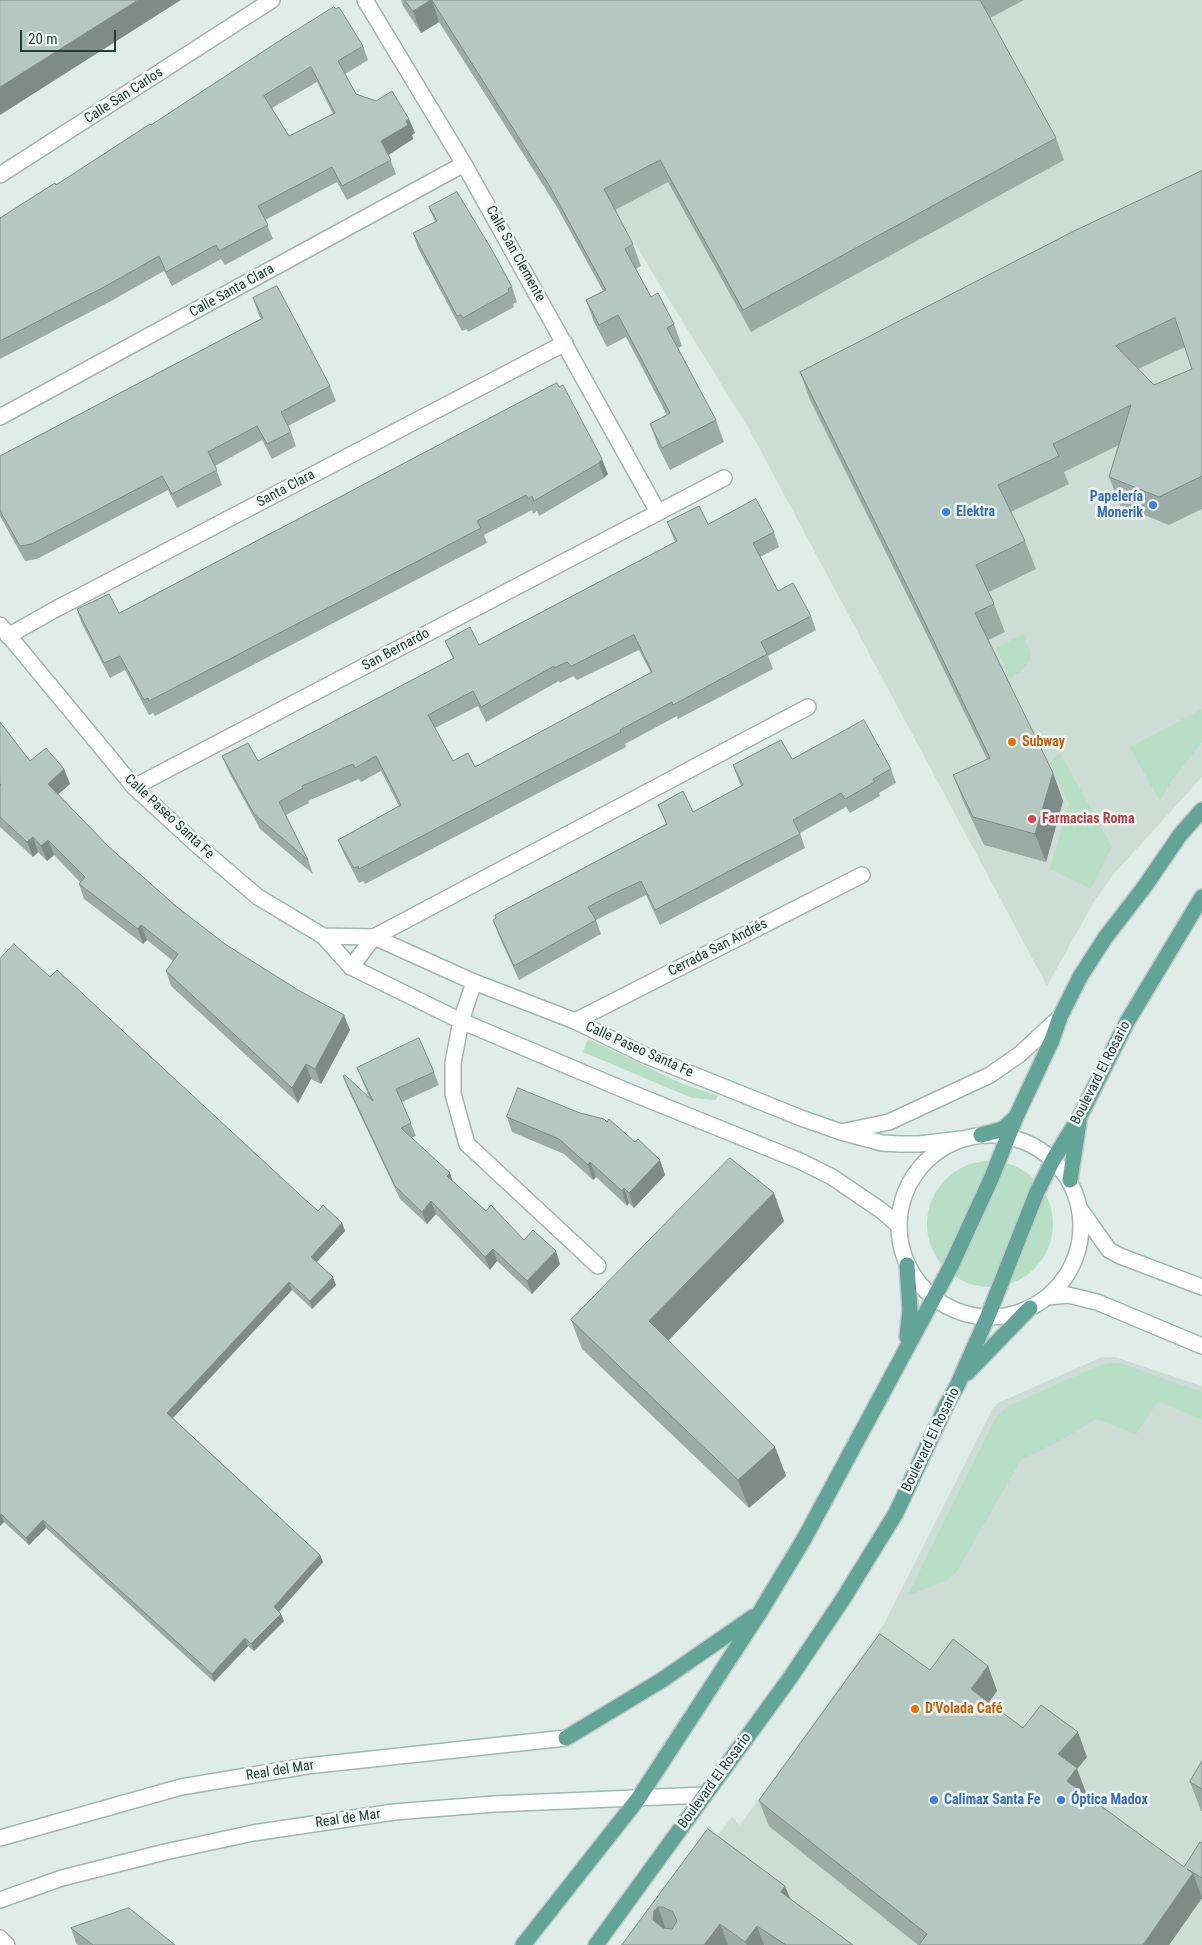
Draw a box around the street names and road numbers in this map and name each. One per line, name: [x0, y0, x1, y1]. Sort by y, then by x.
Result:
street label: Calle San Carlos: [82, 64, 166, 128]
street label: Calle San Clemente: [482, 203, 548, 305]
street label: Calle Santa Clara: [187, 261, 277, 321]
street label: Santa Clara: [254, 467, 318, 511]
street label: San Bernardo: [359, 625, 433, 675]
street label: Calle Paseo Santa Fe: [121, 771, 217, 863]
street label: Cerrada San Andrés: [666, 916, 770, 980]
street label: Calle Paseo Santa Fe: [582, 1019, 696, 1081]
street label: Boulevard El Rosario: [1068, 1019, 1134, 1127]
street label: Boulevard El Rosario: [899, 1385, 963, 1495]
street label: Boulevard El Rosario: [675, 1730, 755, 1832]
street label: Real del Mar: [245, 1757, 315, 1785]
street label: Real de Mar: [314, 1806, 382, 1832]

